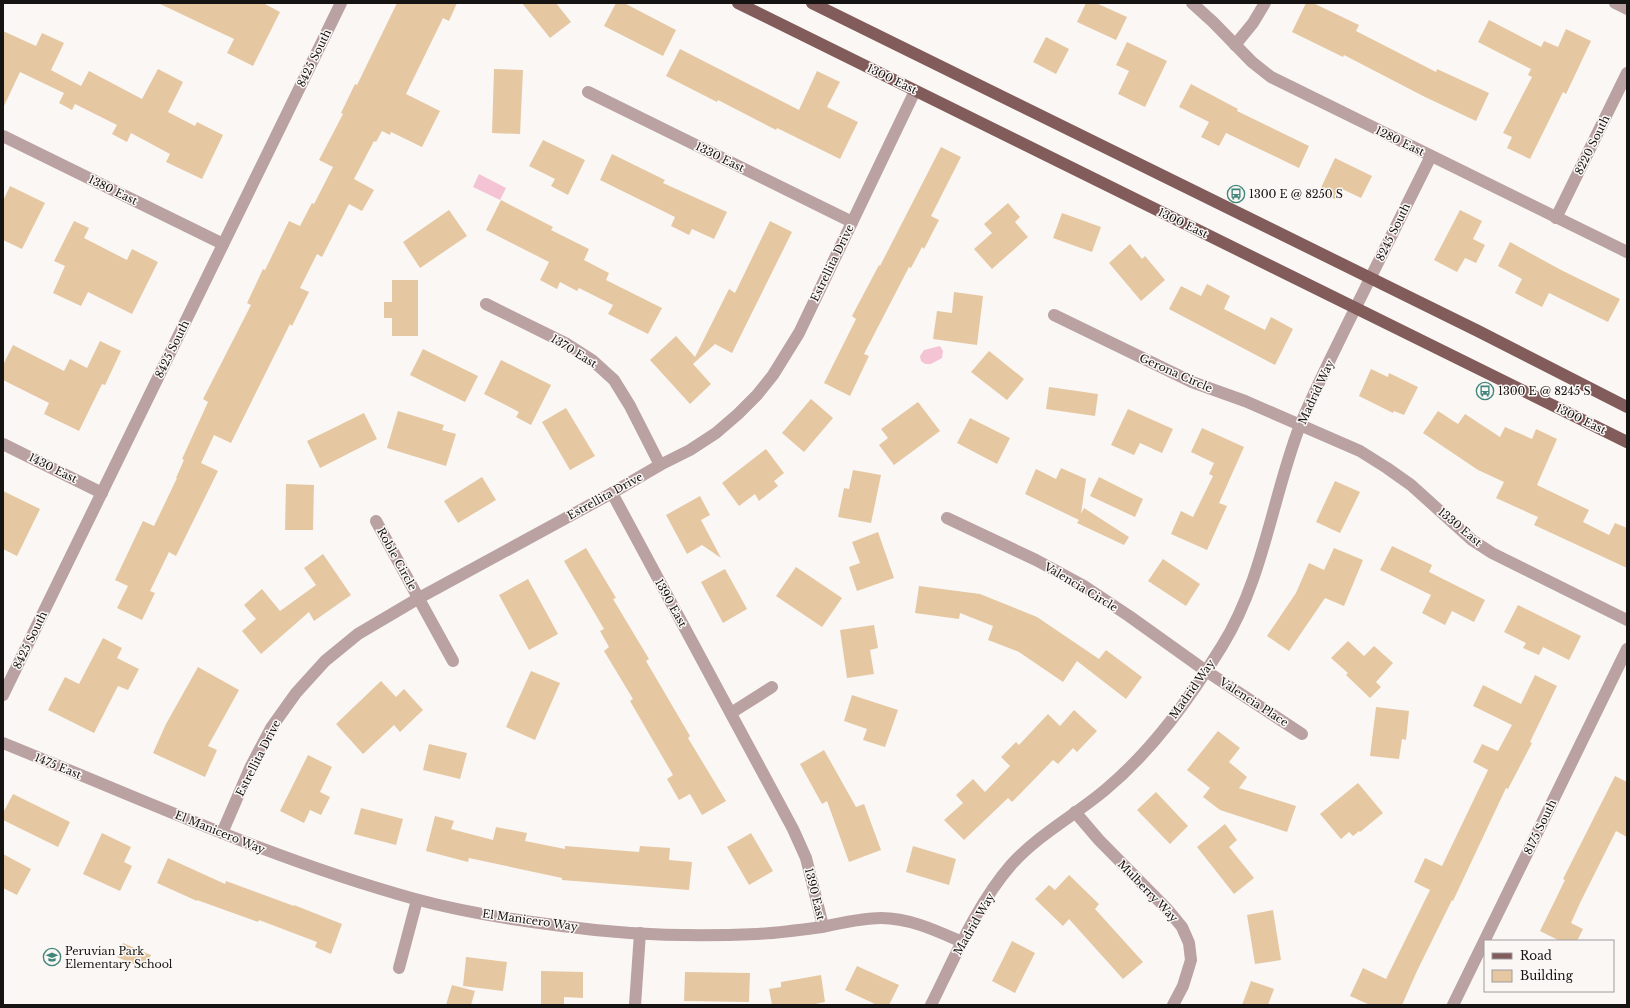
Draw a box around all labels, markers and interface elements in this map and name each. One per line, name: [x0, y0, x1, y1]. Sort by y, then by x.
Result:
street label: 8425 South: [294, 26, 334, 89]
street label: 1300 East: [865, 61, 920, 97]
street label: 8220 South: [1572, 113, 1613, 177]
street label: 1280 East: [1373, 123, 1427, 159]
street label: 1330 East: [693, 139, 748, 175]
street label: 1380 East: [86, 172, 140, 208]
bus stop icon: 1300 E @ 8250 S: [1226, 184, 1246, 204]
place label: 1300 E @ 8250 S: [1249, 187, 1343, 201]
street label: 8245 South: [1373, 200, 1413, 263]
street label: 1300 East: [1156, 205, 1211, 241]
street label: Estrellita Drive: [807, 222, 857, 304]
street label: 8425 South: [152, 317, 192, 380]
street label: 1370 East: [548, 331, 600, 371]
street label: Gerona Circle: [1137, 351, 1215, 395]
street label: Madrid Way: [1295, 358, 1337, 426]
bus stop icon: 1300 E @ 8245 S: [1475, 381, 1495, 401]
place label: 1300 E @ 8245 S: [1498, 384, 1591, 398]
street label: 1300 East: [1554, 401, 1609, 437]
street label: 1430 East: [26, 450, 80, 486]
street label: Estrellita Drive: [565, 469, 645, 523]
street label: 1330 East: [1435, 505, 1485, 550]
street label: Roble Circle: [374, 525, 420, 593]
street label: Valencia Circle: [1041, 559, 1120, 614]
street label: 1390 East: [652, 576, 690, 630]
street label: 8425 South: [10, 608, 50, 671]
street label: Madrid Way: [1166, 657, 1218, 721]
street label: Valencia Place: [1216, 674, 1291, 729]
street label: Estrellita Drive: [233, 717, 283, 799]
street label: 1475 East: [32, 750, 84, 782]
street label: 8175 South: [1521, 797, 1560, 857]
street label: El Manicero Way: [173, 807, 267, 857]
street label: Mulberry Way: [1115, 857, 1181, 925]
street label: 1390 East: [802, 867, 828, 922]
street label: Madrid Way: [951, 890, 997, 958]
street label: El Manicero Way: [481, 906, 579, 934]
legend: [1484, 940, 1614, 992]
place label: Peruvian Park Elementary School: [65, 944, 173, 971]
school or university icon: Peruvian Park Elementary School: [42, 947, 62, 967]
text: Road: [1520, 948, 1552, 963]
text: Building: [1520, 968, 1574, 983]

